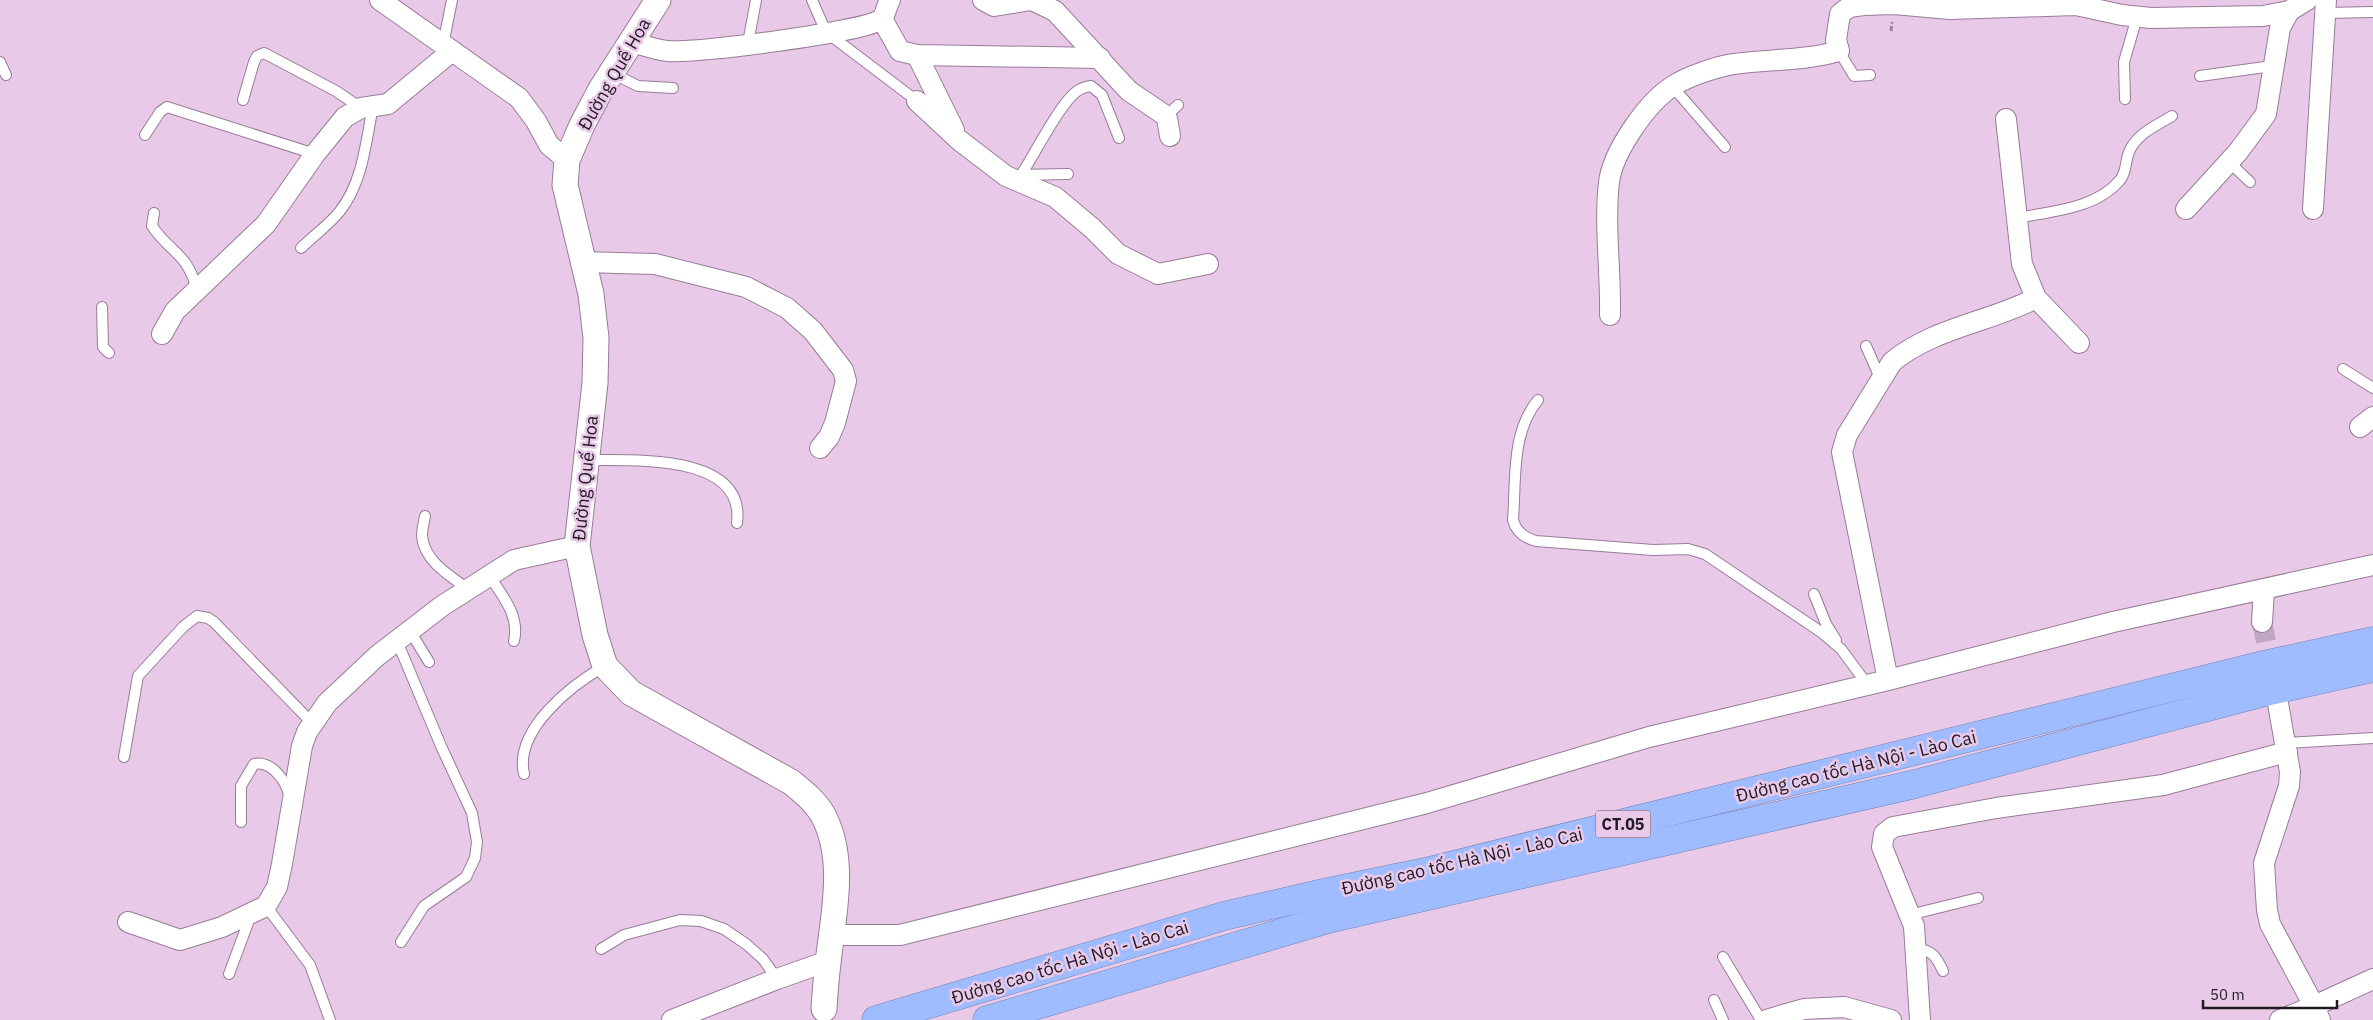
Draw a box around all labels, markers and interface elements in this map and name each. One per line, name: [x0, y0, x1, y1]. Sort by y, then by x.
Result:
street label: Đường Quế Hoa: [573, 13, 656, 134]
street label: Đường Quế Hoa: [567, 414, 603, 542]
street label: Đường cao tốc Hà Nội - Lào Cai: [1733, 725, 1979, 807]
road number: CT.05: [1596, 811, 1650, 838]
street label: Đường cao tốc Hà Nội - Lào Cai: [1339, 822, 1585, 900]
street label: Đường cao tốc Hà Nội - Lào Cai: [949, 915, 1191, 1009]
scale bar: [2203, 978, 2337, 1010]
text: 50 m: [2210, 985, 2245, 1004]

